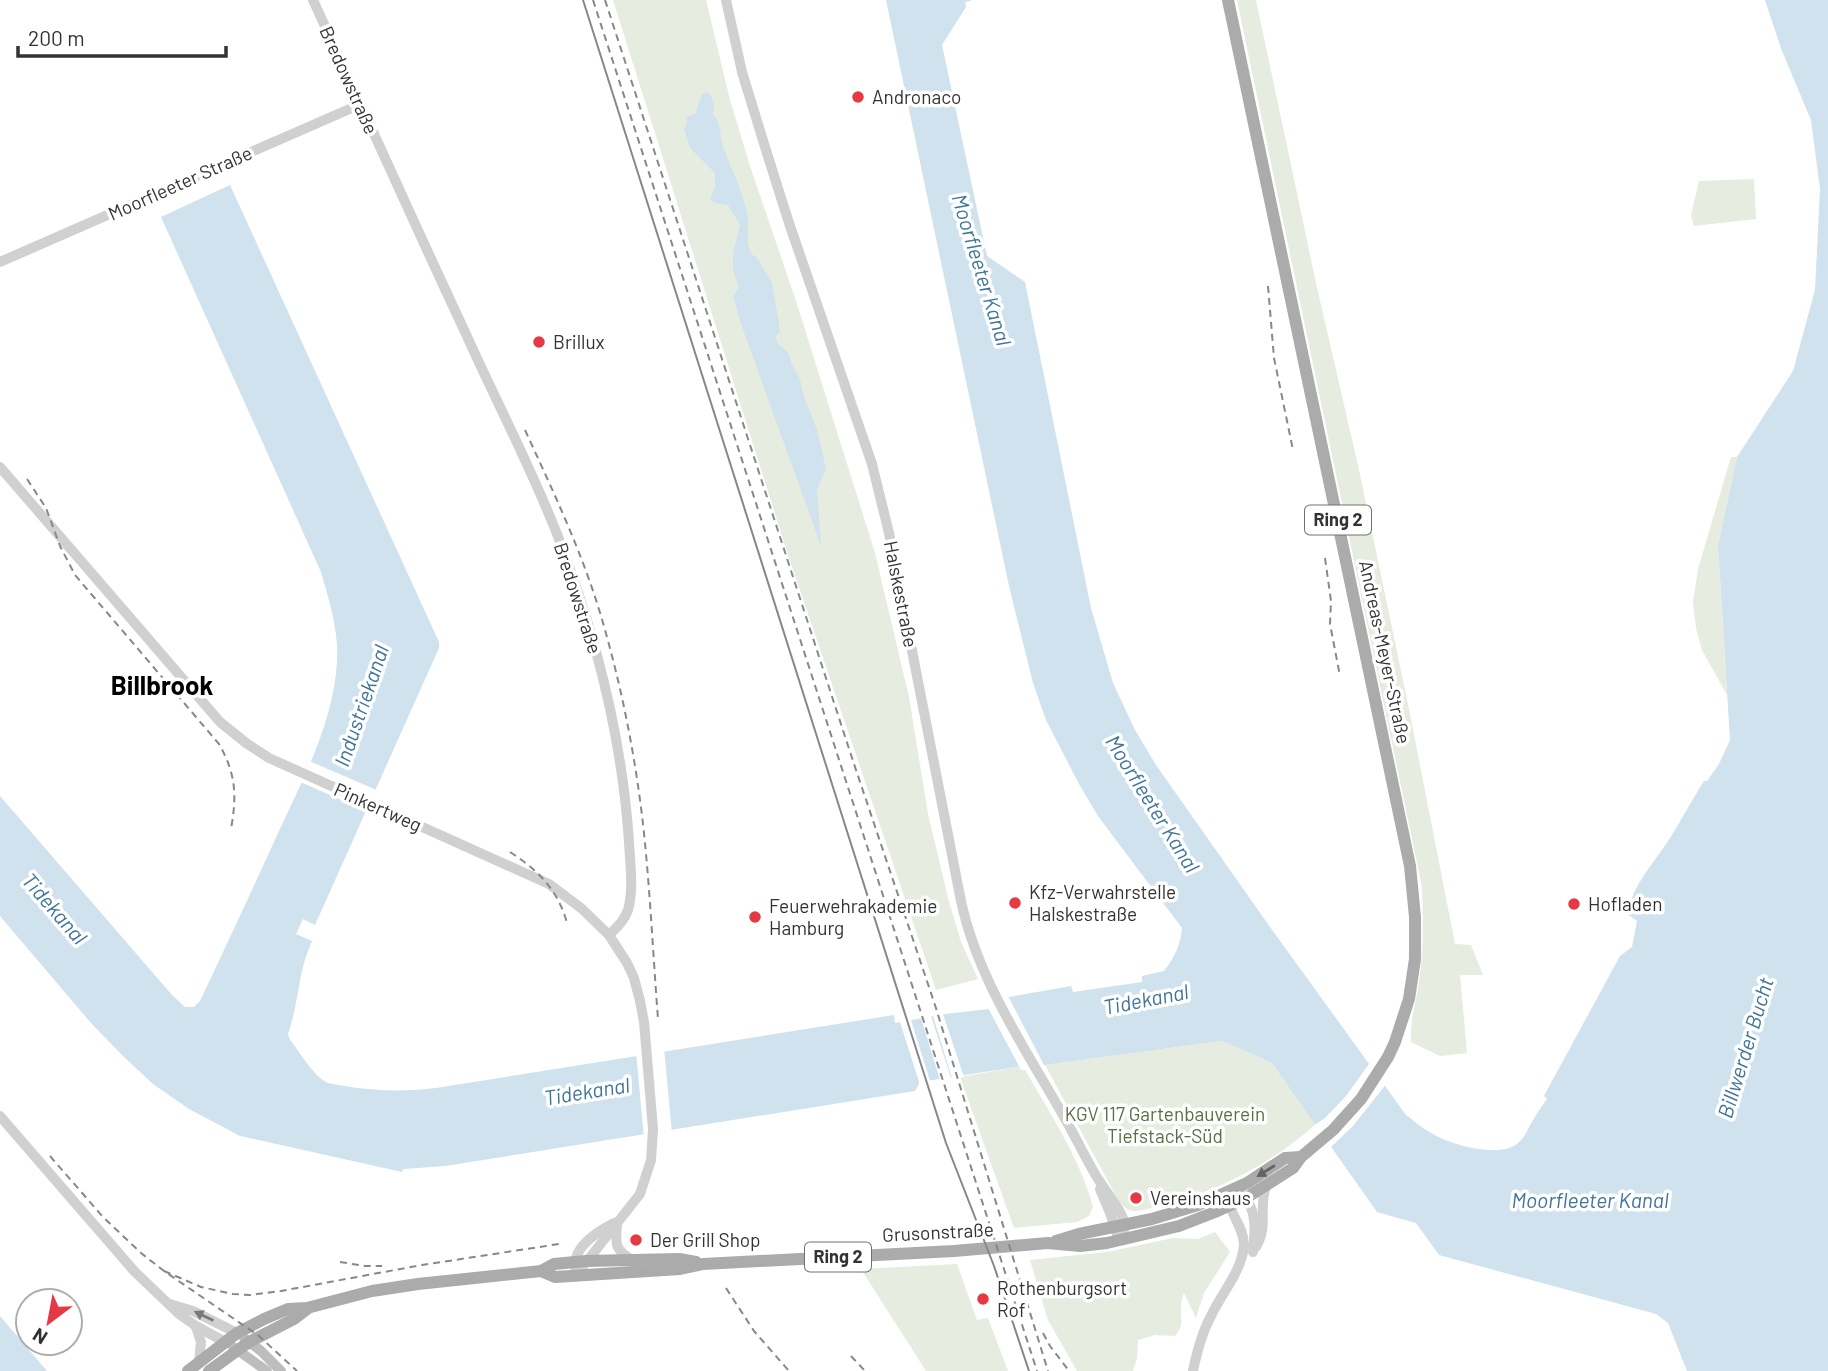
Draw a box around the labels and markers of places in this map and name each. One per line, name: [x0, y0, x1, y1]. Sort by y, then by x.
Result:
place label: Andronaco: [872, 85, 961, 108]
marker: Andronaco: [850, 89, 866, 105]
place label: Brillux: [553, 330, 605, 353]
marker: Brillux: [531, 334, 547, 350]
place label: Kfz-Verwahrstelle Halskestraße: [1029, 880, 1176, 925]
place label: Hofladen: [1588, 892, 1662, 915]
place label: Feuerwehrakademie Hamburg: [769, 894, 938, 939]
marker: Kfz-Verwahrstelle Halskestraße: [1007, 895, 1023, 911]
marker: Hofladen: [1566, 896, 1582, 912]
marker: Feuerwehrakademie Hamburg: [747, 909, 763, 925]
place label: Vereinshaus: [1150, 1186, 1251, 1209]
marker: Vereinshaus: [1128, 1190, 1144, 1206]
place label: Der Grill Shop: [650, 1228, 761, 1251]
marker: Der Grill Shop: [628, 1232, 644, 1248]
place label: Rothenburgsort Rof: [997, 1276, 1127, 1321]
marker: Rothenburgsort Rof: [975, 1291, 991, 1307]

